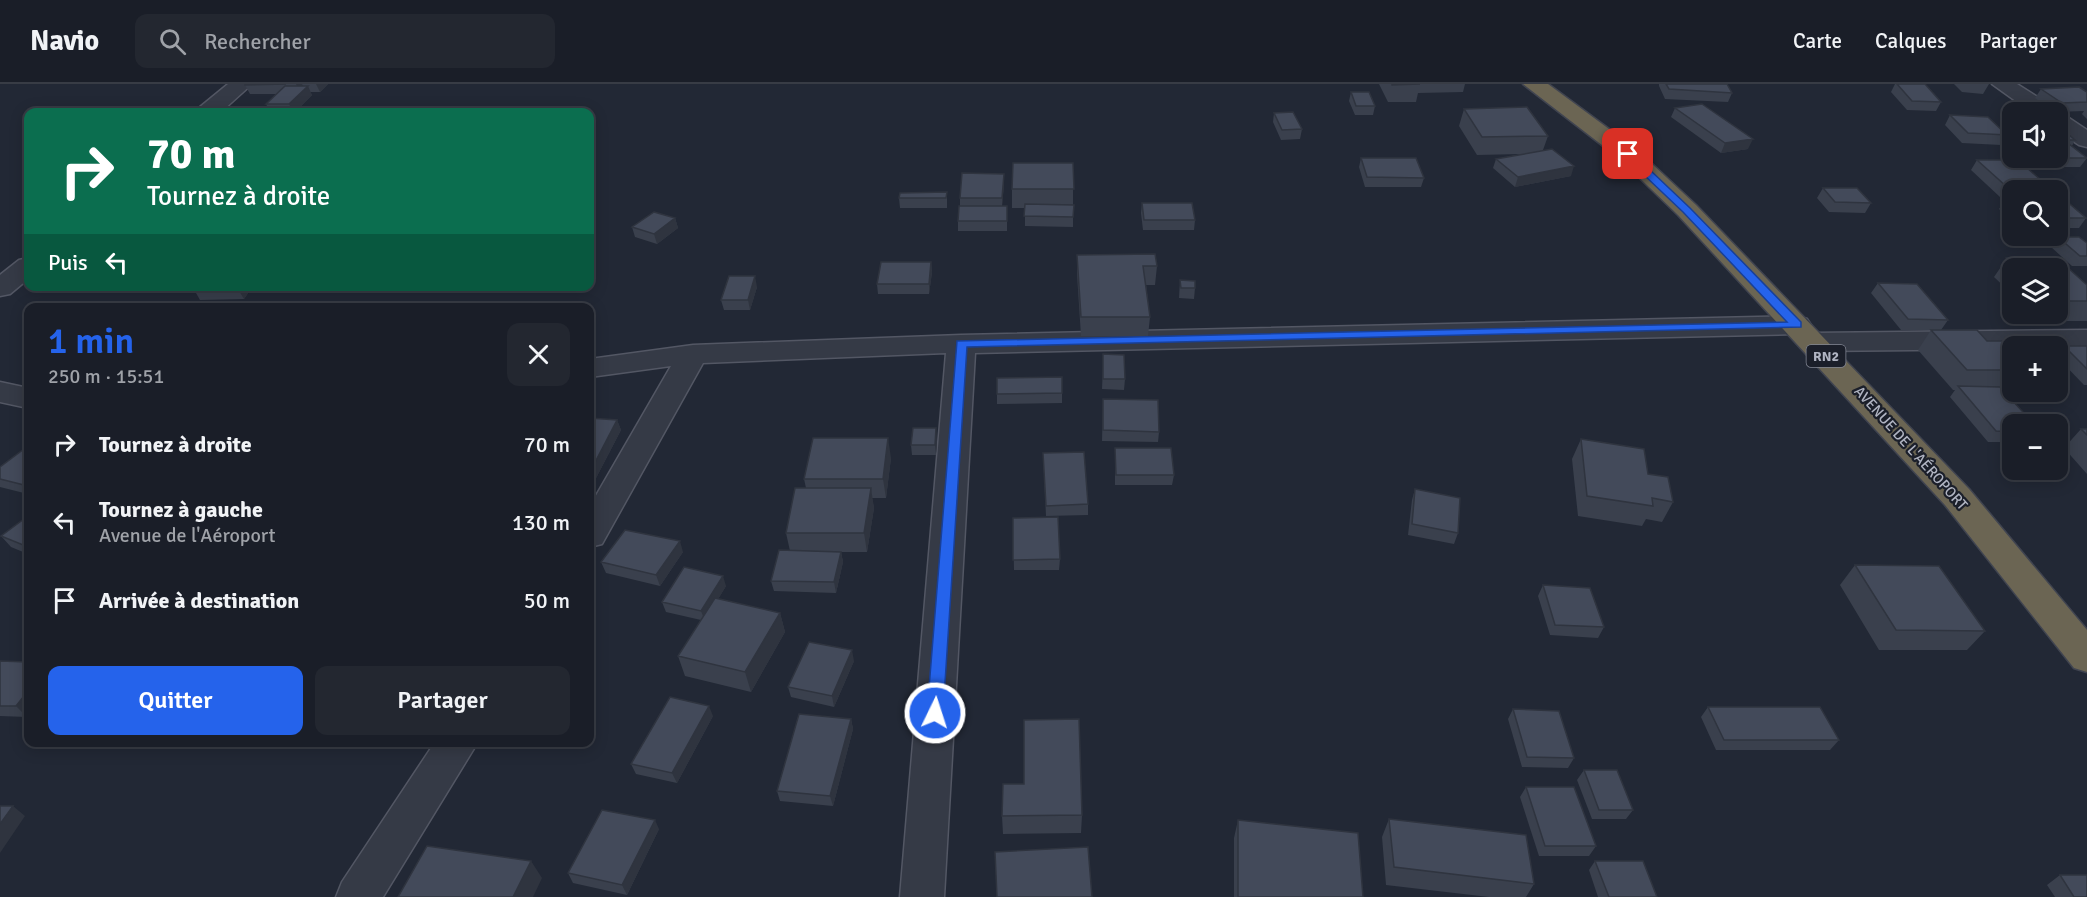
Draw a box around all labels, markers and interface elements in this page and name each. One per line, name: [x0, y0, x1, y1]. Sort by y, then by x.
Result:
search box: [135, 14, 555, 68]
text: Navio: [30, 24, 99, 58]
icon: search: [156, 25, 189, 58]
text: Rechercher: [204, 28, 311, 55]
text: Carte: [1793, 28, 1842, 54]
text: Calques: [1875, 28, 1946, 54]
text: Partager: [1979, 28, 2057, 54]
map controls: [2002, 102, 2068, 480]
button: sound: [2002, 102, 2068, 168]
pin: [1602, 128, 1653, 179]
text: 70 m: [147, 129, 236, 180]
icon: right: [48, 132, 126, 210]
icon: arrive: [1611, 137, 1644, 170]
text: Tournez à droite: [147, 180, 330, 213]
button: search: [2002, 180, 2068, 246]
icon: left: [100, 246, 133, 279]
text: Puis: [48, 249, 88, 276]
button: layers: [2002, 258, 2068, 324]
text: 1 min: [48, 319, 134, 364]
button: close: [507, 323, 570, 386]
button: +: [2002, 336, 2068, 402]
road number: RN2: [1806, 345, 1846, 367]
text: 250 m · 15:51: [48, 364, 164, 389]
street label: AVENUE DE L'AÉROPORT: [1851, 382, 1973, 514]
button: −: [2002, 414, 2068, 480]
icon: right: [48, 428, 81, 461]
text: Tournez à droite: [99, 431, 252, 458]
text: 70 m: [524, 431, 570, 458]
text: Tournez à gauche: [99, 496, 263, 523]
icon: left: [48, 506, 81, 539]
text: 130 m: [512, 509, 570, 536]
text: Avenue de l'Aéroport: [99, 523, 276, 548]
icon: arrive: [48, 584, 81, 617]
text: Arrivée à destination: [99, 587, 299, 614]
text: 50 m: [524, 587, 570, 614]
button: Quitter: [48, 666, 303, 735]
button: Partager: [315, 666, 570, 735]
position arrow: [903, 681, 967, 745]

